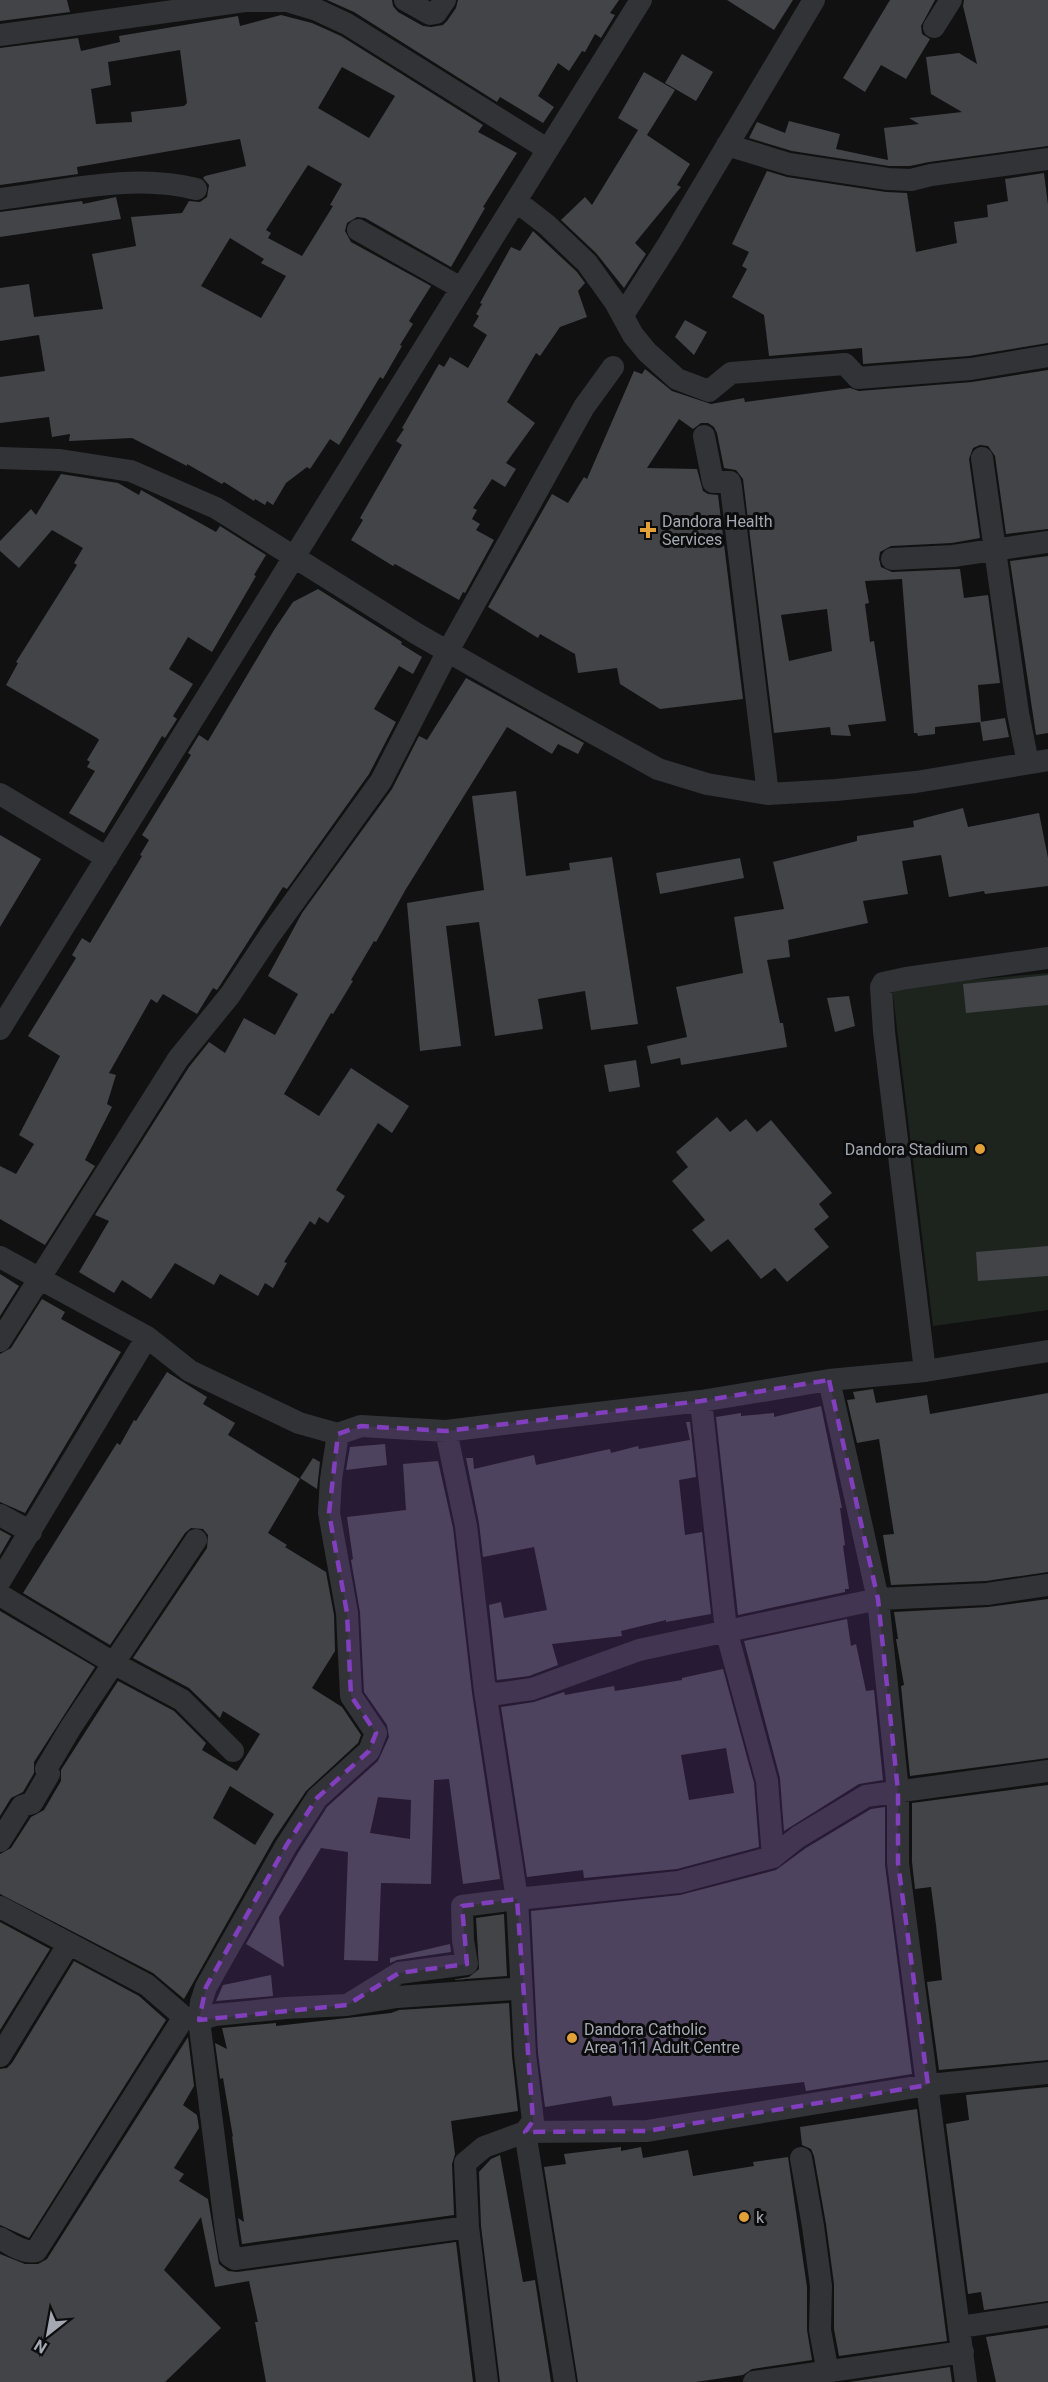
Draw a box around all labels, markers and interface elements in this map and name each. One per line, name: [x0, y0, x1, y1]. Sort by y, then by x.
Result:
place label: Dandora Health Services: [662, 512, 773, 549]
marker: Dandora Health Services: [639, 521, 657, 539]
place label: Dandora Stadium: [845, 1140, 968, 1159]
marker: Dandora Stadium: [973, 1142, 987, 1156]
place label: Dandora Catholic Area 111 Adult Centre: [584, 2020, 740, 2057]
marker: Dandora Catholic Area 111 Adult Centre: [565, 2031, 579, 2045]
place label: k: [756, 2208, 765, 2227]
marker: k: [737, 2210, 751, 2224]
north arrow: [18, 2304, 78, 2364]
text: N: [31, 2335, 50, 2357]

